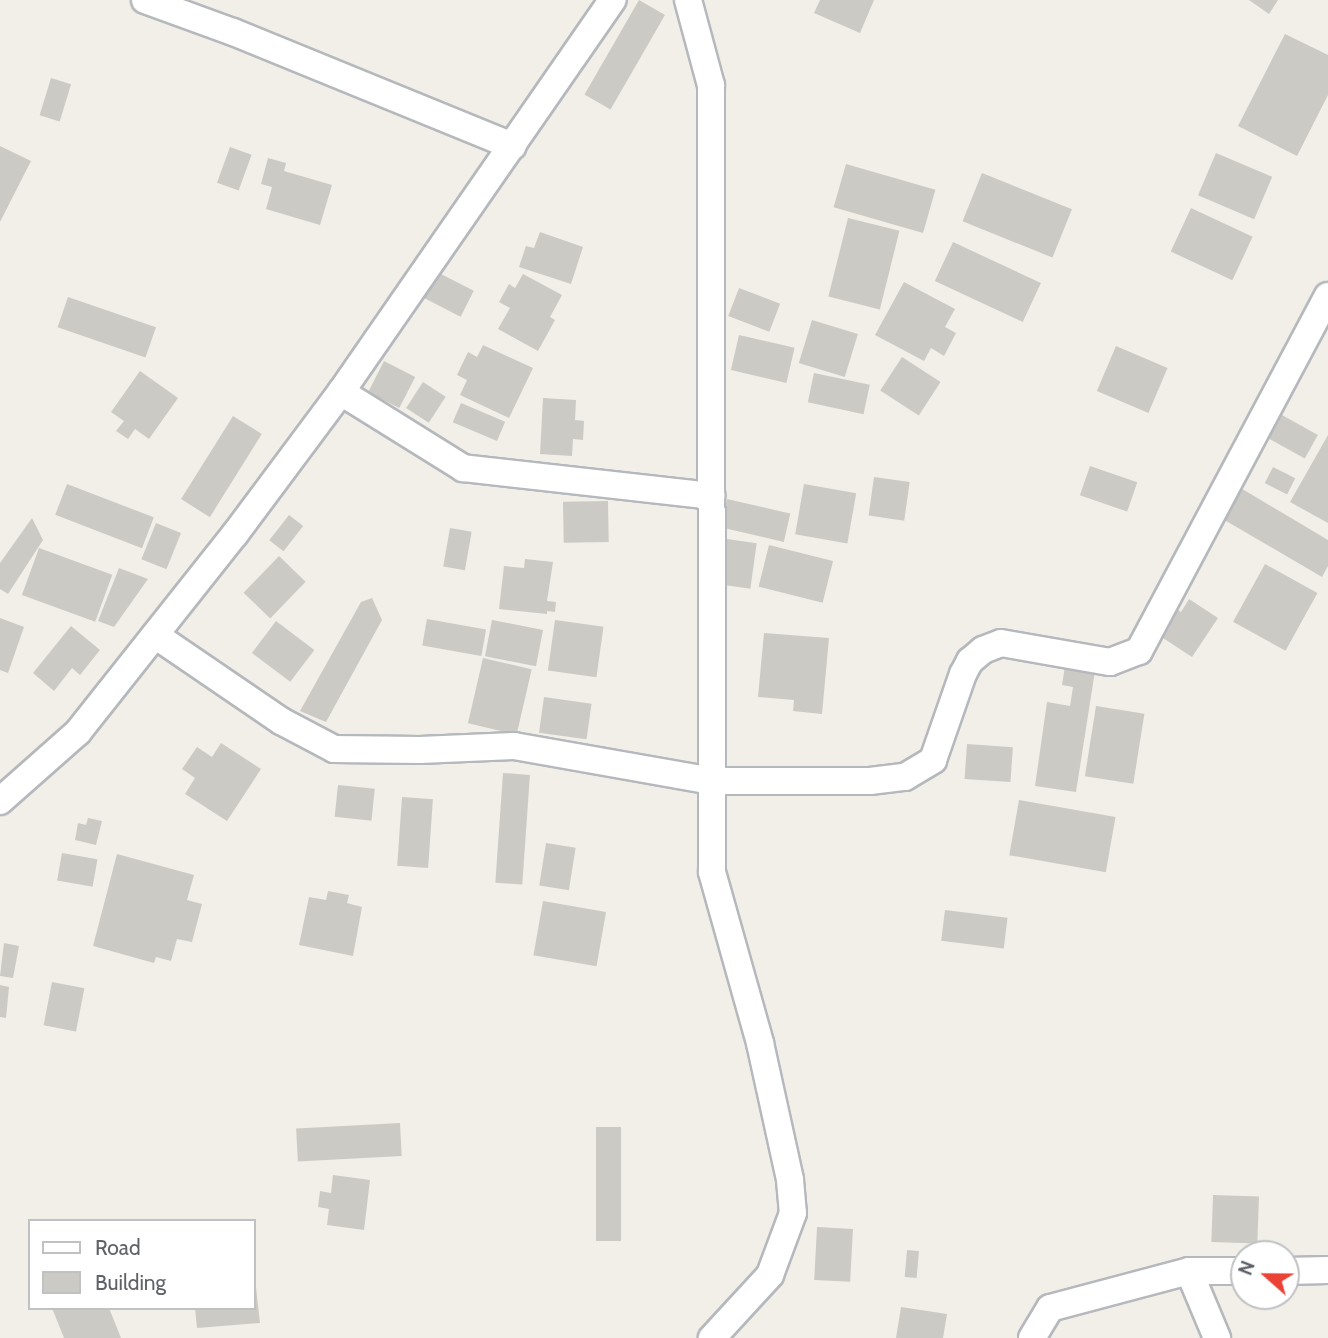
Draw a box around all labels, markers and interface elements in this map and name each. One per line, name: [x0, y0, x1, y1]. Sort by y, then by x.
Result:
legend: [28, 1219, 256, 1310]
text: Road: [95, 1235, 141, 1260]
north arrow: [1230, 1240, 1300, 1310]
text: N: [1234, 1258, 1260, 1278]
text: Building: [95, 1270, 166, 1295]

